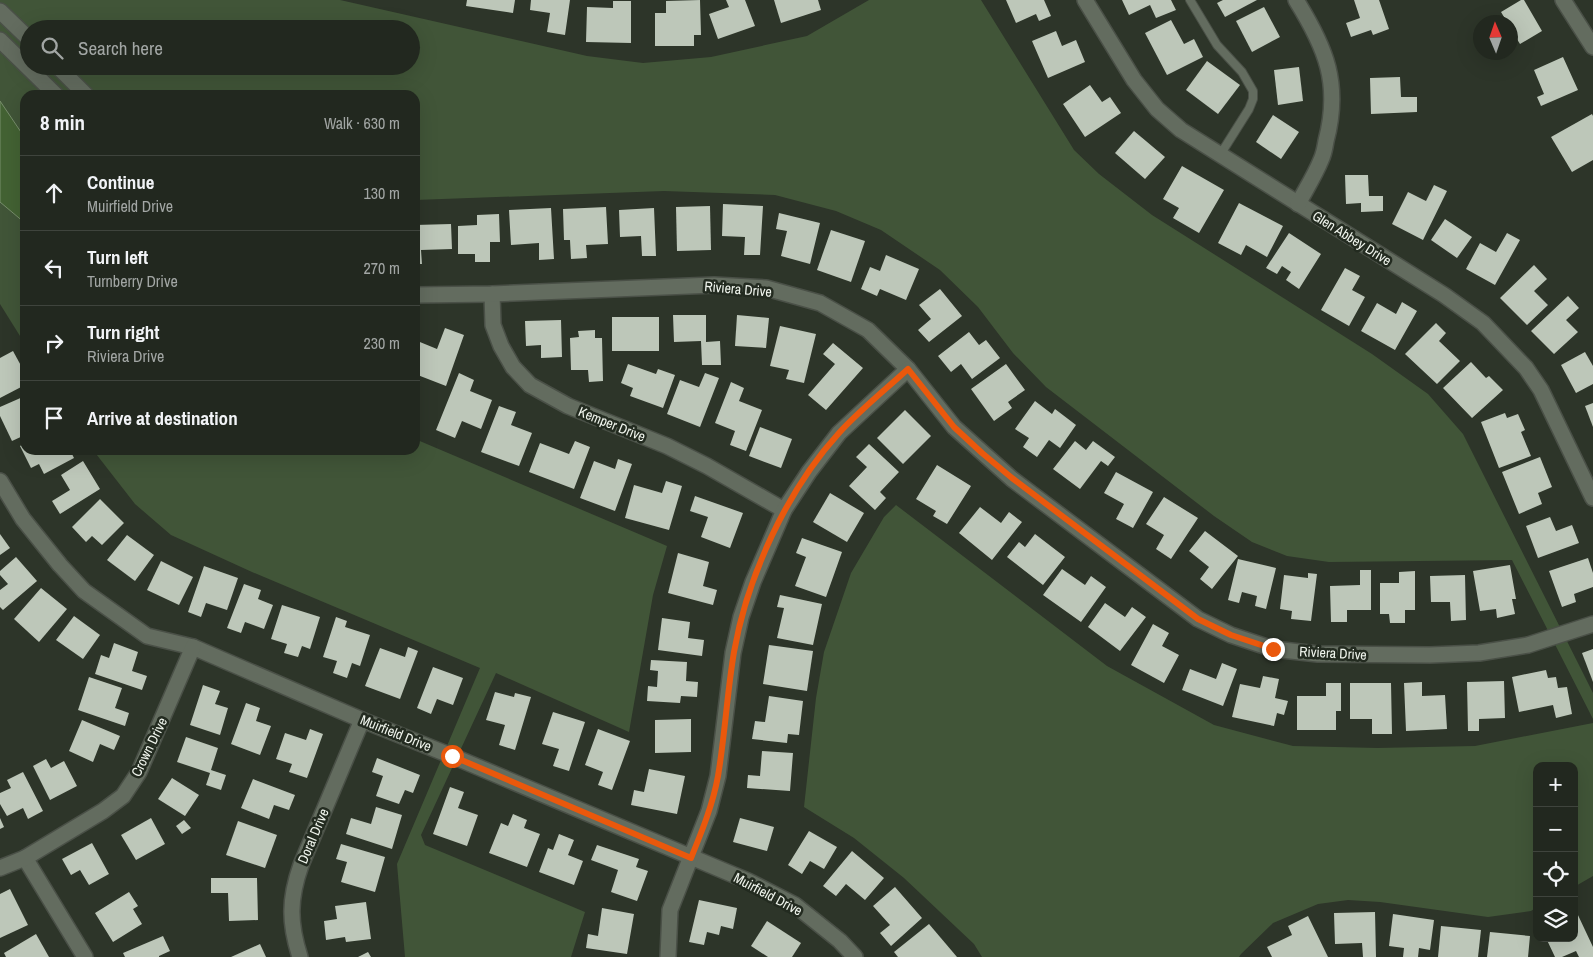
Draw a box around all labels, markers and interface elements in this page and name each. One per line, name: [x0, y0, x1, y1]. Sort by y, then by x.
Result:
north arrow: [1473, 15, 1518, 60]
search box: [20, 20, 420, 75]
icon: search: [38, 34, 66, 62]
text: Search here: [78, 35, 163, 61]
text: 8 min: [40, 108, 85, 137]
text: Walk · 630 m: [324, 112, 400, 134]
text: Continue: [87, 169, 155, 195]
icon: ahead: [40, 179, 68, 207]
text: 130 m: [364, 182, 400, 204]
text: Muirfield Drive: [87, 195, 173, 217]
street label: Glen Abbey Drive: [1309, 207, 1395, 269]
text: Turn left: [87, 244, 148, 270]
icon: left: [40, 254, 68, 282]
text: 270 m: [364, 257, 400, 279]
text: Turnberry Drive: [87, 270, 178, 292]
street label: Riviera Drive: [704, 277, 772, 301]
text: Turn right: [87, 319, 159, 345]
icon: right: [40, 329, 68, 357]
text: 230 m: [364, 332, 400, 354]
text: Riviera Drive: [87, 345, 164, 367]
street label: Kemper Drive: [576, 402, 648, 446]
icon: arrive: [40, 404, 68, 432]
text: Arrive at destination: [87, 405, 238, 431]
route end: [1262, 638, 1285, 661]
street label: Riviera Drive: [1299, 642, 1367, 664]
street label: Muirfield Drive: [358, 711, 434, 755]
street label: Crown Drive: [127, 714, 171, 780]
route start: [441, 745, 464, 768]
map controls: [1533, 762, 1578, 942]
button: +: [1533, 762, 1578, 807]
street label: Doral Drive: [293, 806, 333, 866]
button: −: [1533, 807, 1578, 852]
button: locate: [1533, 852, 1578, 897]
street label: Muirfield Drive: [731, 868, 805, 920]
button: layers: [1533, 897, 1578, 942]

